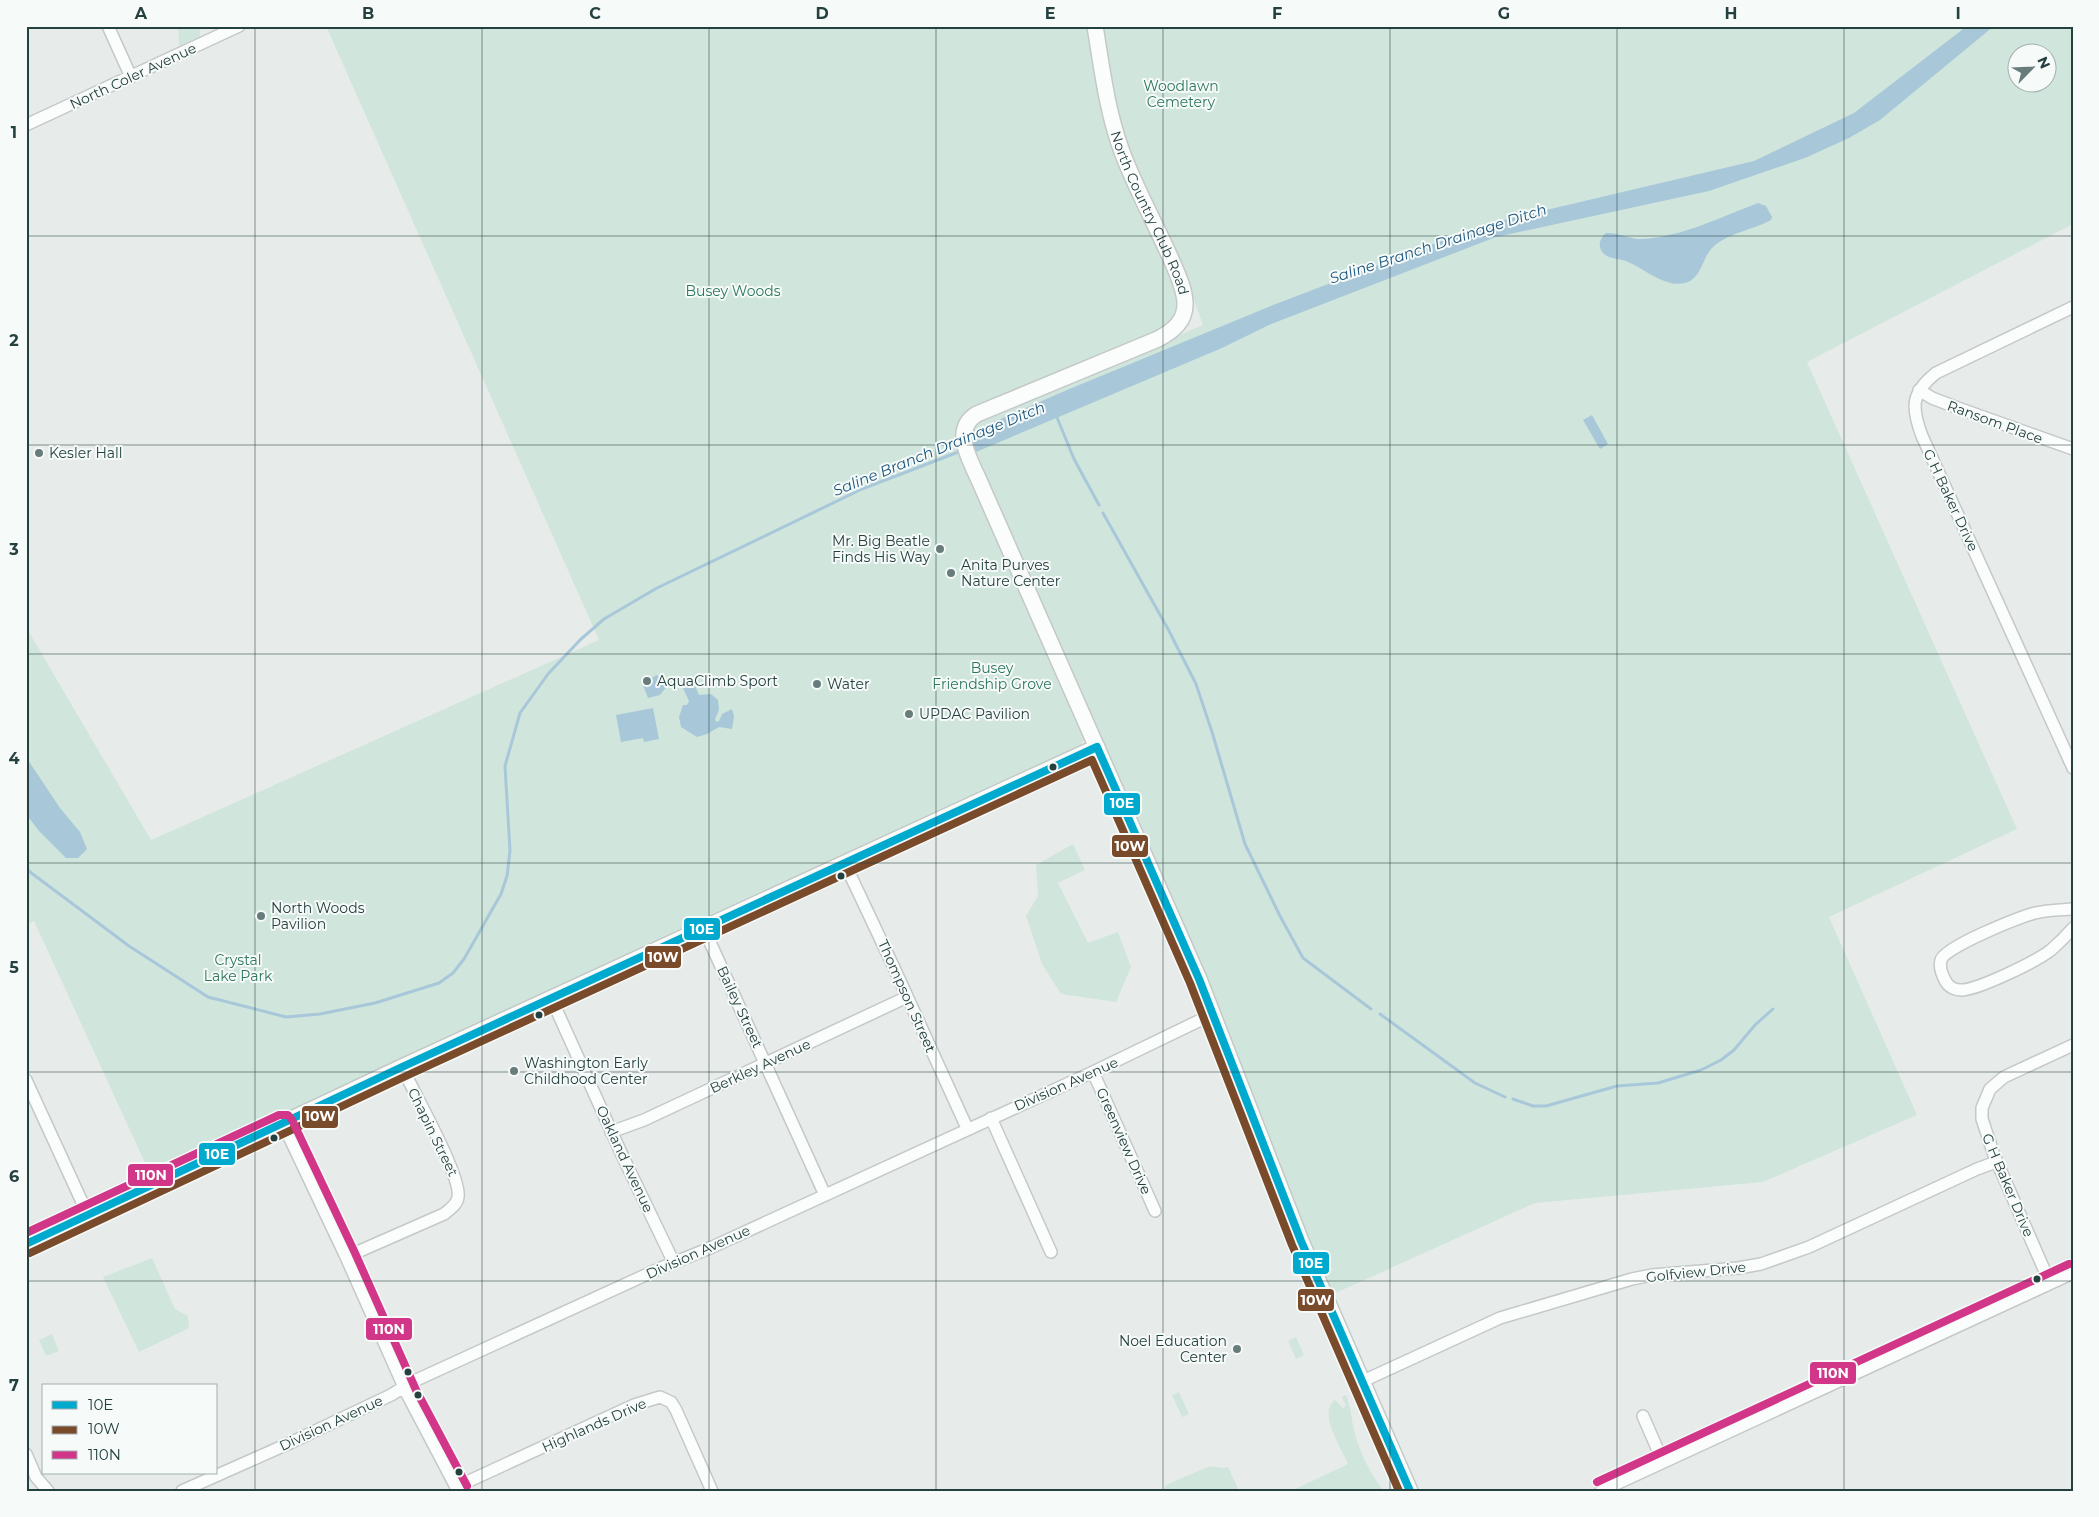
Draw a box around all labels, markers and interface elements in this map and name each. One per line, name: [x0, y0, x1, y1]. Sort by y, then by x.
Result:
text: A: [134, 4, 148, 23]
text: B: [362, 4, 374, 23]
text: C: [589, 4, 601, 23]
text: D: [815, 4, 829, 23]
text: E: [1045, 4, 1055, 23]
text: F: [1272, 4, 1282, 23]
text: G: [1498, 4, 1510, 23]
text: H: [1725, 4, 1737, 23]
text: I: [1955, 4, 1961, 23]
street label: North Coler Avenue: [67, 39, 199, 113]
north arrow: [2006, 42, 2056, 92]
text: N: [2033, 54, 2054, 72]
park label: Woodlawn Cemetery: [1143, 77, 1219, 111]
text: 1: [11, 123, 17, 142]
street label: North Country Club Road: [1107, 129, 1193, 297]
water label: Saline Branch Drainage Ditch: [1327, 199, 1549, 288]
park label: Busey Woods: [685, 282, 781, 300]
text: 2: [9, 331, 19, 350]
street label: Ransom Place: [1945, 396, 2045, 448]
water label: Saline Branch Drainage Ditch: [830, 397, 1048, 500]
place label: Kesler Hall: [49, 444, 123, 462]
street label: G H Baker Drive: [1919, 446, 1983, 554]
marker: Kesler Hall: [33, 447, 45, 459]
place label: Mr. Big Beatle Finds His Way: [832, 532, 930, 566]
text: 3: [8, 540, 19, 559]
marker: Mr. Big Beatle Finds His Way: [934, 543, 946, 555]
place label: Anita Purves Nature Center: [961, 556, 1061, 590]
marker: Anita Purves Nature Center: [945, 567, 957, 579]
park label: Busey Friendship Grove: [932, 659, 1052, 693]
place label: AquaClimb Sport: [657, 672, 778, 690]
marker: AquaClimb Sport: [641, 675, 653, 687]
place label: Water: [827, 675, 870, 693]
marker: Water: [811, 678, 823, 690]
place label: UPDAC Pavilion: [919, 705, 1030, 723]
marker: UPDAC Pavilion: [903, 708, 915, 720]
text: 4: [8, 749, 20, 768]
unlabelled marker: [1048, 762, 1058, 772]
line badge: 10E: [1103, 792, 1141, 816]
text: 10E: [1110, 794, 1134, 812]
line badge: 10W: [1111, 834, 1149, 858]
text: 10W: [1115, 837, 1145, 855]
unlabelled marker: [836, 871, 846, 881]
place label: North Woods Pavilion: [271, 899, 365, 933]
marker: North Woods Pavilion: [255, 910, 267, 922]
line badge: 10E: [683, 917, 721, 941]
text: 10E: [690, 920, 714, 938]
street label: Thompson Street: [874, 937, 940, 1056]
line badge: 10W: [644, 945, 682, 969]
text: 10W: [648, 948, 678, 966]
park label: Crystal Lake Park: [204, 951, 273, 985]
text: 5: [9, 958, 19, 977]
street label: Bailey Street: [713, 963, 767, 1051]
unlabelled marker: [534, 1010, 544, 1020]
street label: Berkley Avenue: [707, 1035, 813, 1097]
street label: Division Avenue: [1011, 1053, 1121, 1115]
place label: Washington Early Childhood Center: [524, 1054, 648, 1088]
marker: Washington Early Childhood Center: [508, 1065, 520, 1077]
street label: Chapin Street: [404, 1085, 462, 1180]
street label: Greenview Drive: [1092, 1085, 1156, 1197]
street label: Oakland Avenue: [592, 1103, 658, 1215]
line badge: 10W: [301, 1105, 339, 1129]
text: 10W: [305, 1107, 335, 1125]
street label: G H Baker Drive: [1978, 1130, 2038, 1240]
unlabelled marker: [269, 1133, 279, 1143]
line badge: 10E: [198, 1142, 236, 1166]
text: 10E: [205, 1145, 229, 1163]
line badge: 110N: [127, 1163, 174, 1187]
text: 110N: [135, 1166, 167, 1184]
text: 6: [9, 1167, 19, 1186]
street label: Division Avenue: [643, 1221, 753, 1283]
line badge: 10E: [1292, 1251, 1330, 1275]
text: 10E: [1299, 1254, 1323, 1272]
street label: Golfview Drive: [1645, 1258, 1747, 1286]
unlabelled marker: [2032, 1274, 2042, 1284]
line badge: 10W: [1297, 1288, 1335, 1312]
text: 10W: [1301, 1291, 1331, 1309]
line badge: 110N: [365, 1317, 413, 1341]
text: 110N: [373, 1320, 405, 1338]
place label: Noel Education Center: [1119, 1332, 1227, 1366]
marker: Noel Education Center: [1231, 1343, 1243, 1355]
line badge: 110N: [1809, 1361, 1857, 1385]
text: 110N: [1817, 1364, 1849, 1382]
unlabelled marker: [403, 1367, 413, 1377]
text: 7: [9, 1376, 19, 1395]
legend: [42, 1384, 218, 1474]
unlabelled marker: [413, 1390, 423, 1400]
street label: Division Avenue: [276, 1391, 386, 1455]
street label: Highlands Drive: [539, 1394, 649, 1456]
text: 10E: [88, 1395, 113, 1414]
text: 10W: [88, 1419, 120, 1438]
text: 110N: [88, 1445, 121, 1464]
unlabelled marker: [454, 1467, 464, 1477]

